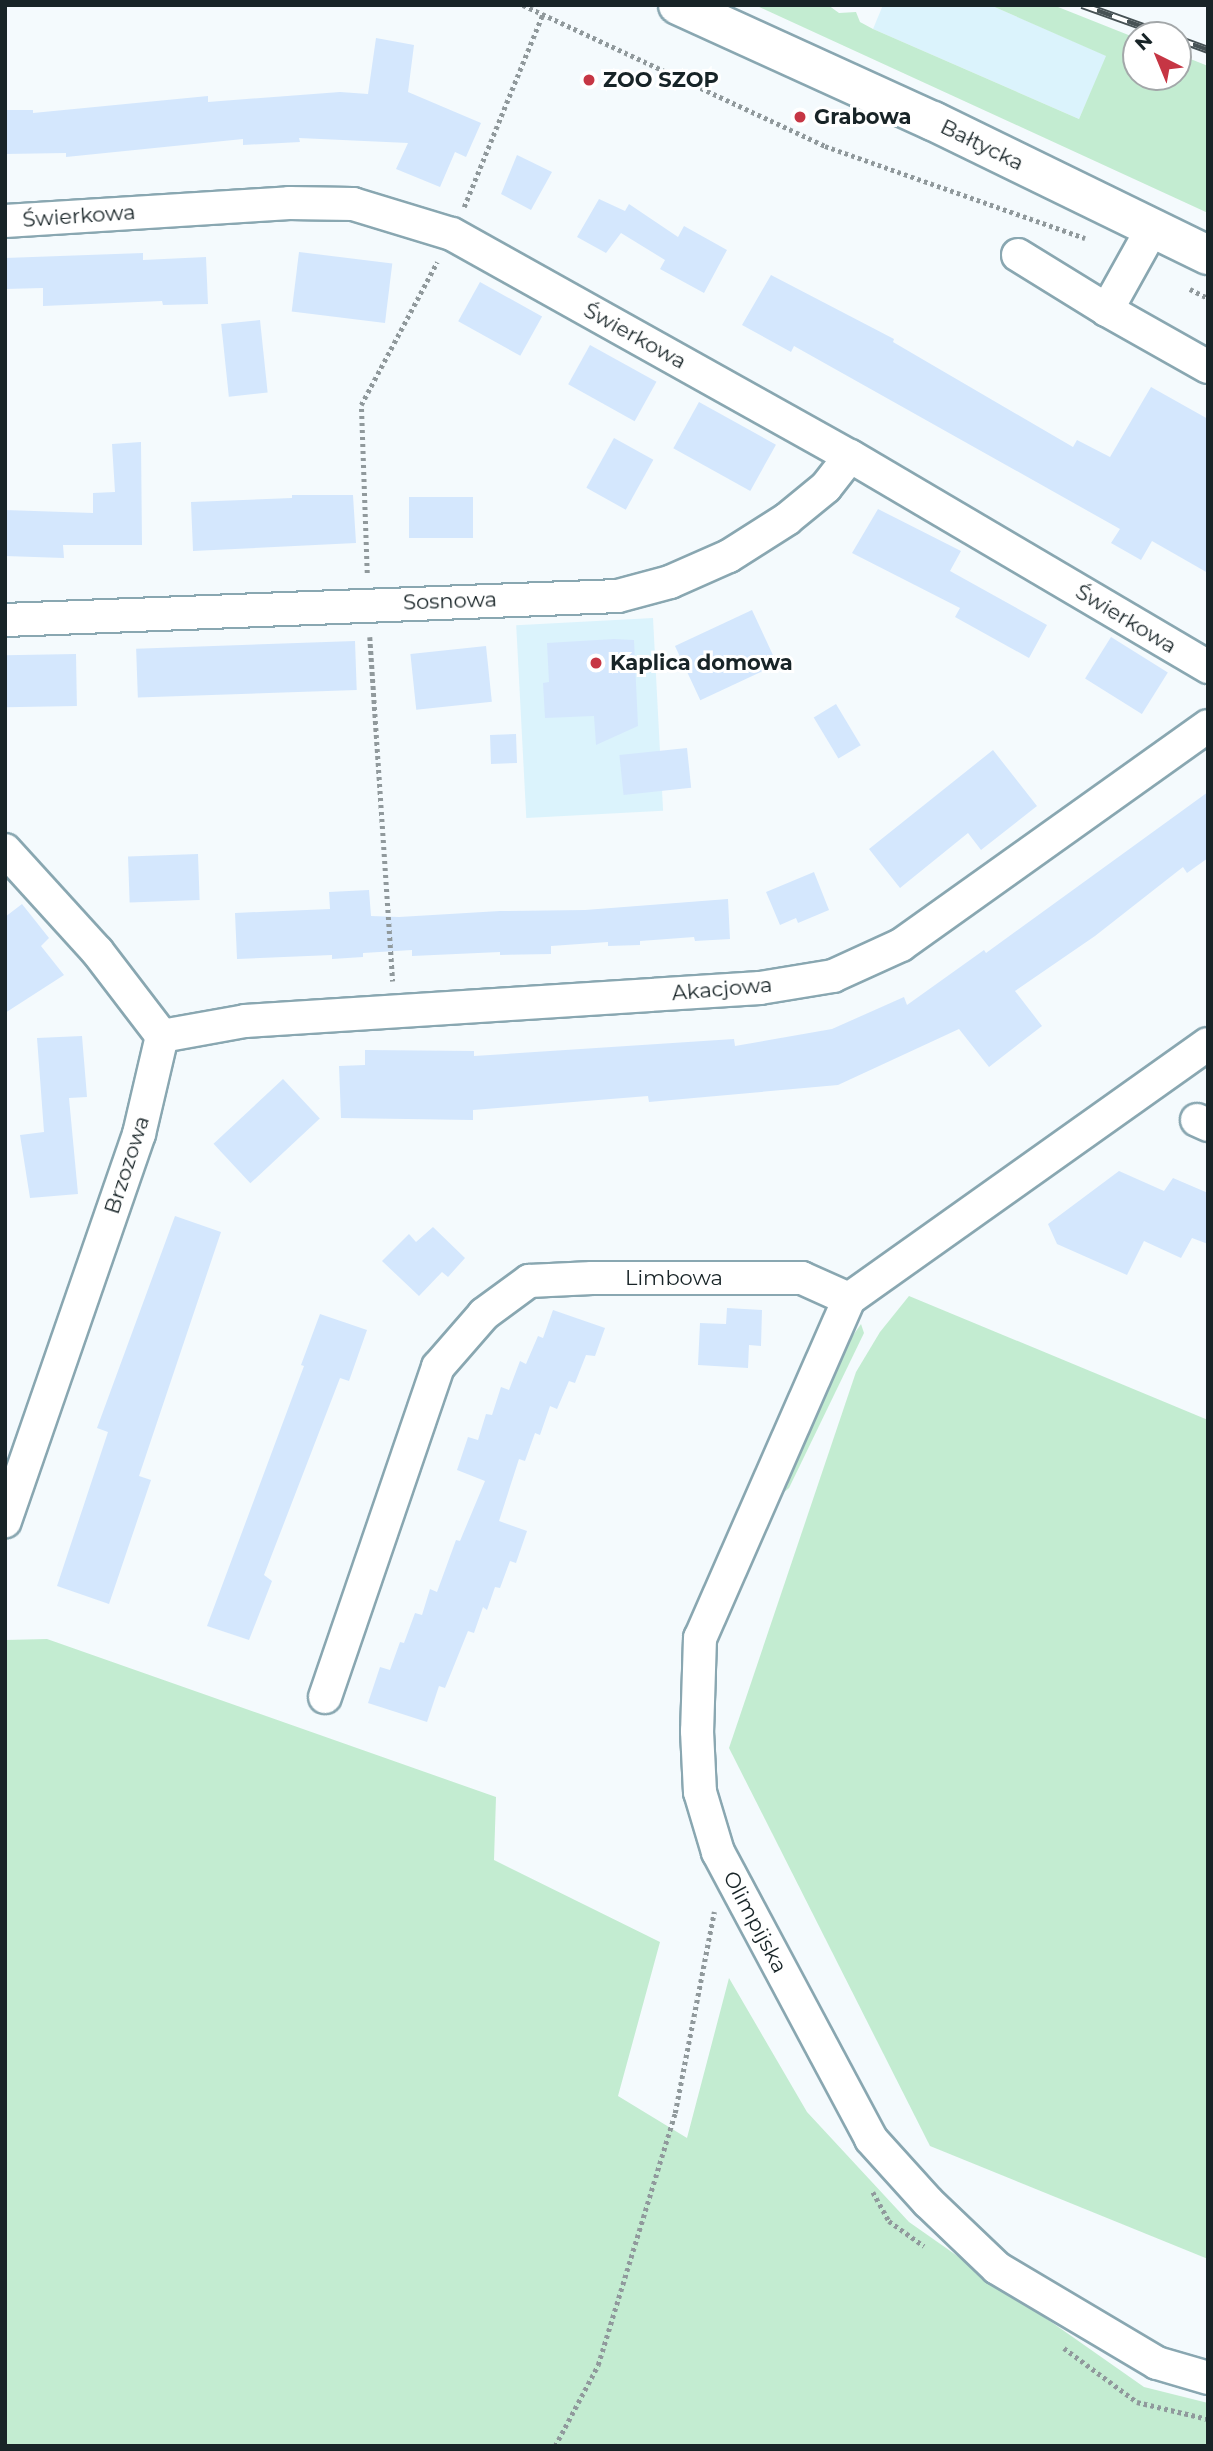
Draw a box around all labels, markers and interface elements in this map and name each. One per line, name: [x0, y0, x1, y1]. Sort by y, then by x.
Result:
north arrow: [1122, 21, 1192, 91]
text: N: [1130, 28, 1157, 55]
place label: ZOO SZOP: [603, 67, 719, 93]
marker: ZOO SZOP: [581, 72, 597, 88]
place label: Grabowa: [814, 104, 911, 130]
marker: Grabowa: [792, 109, 808, 125]
street label: Bałtycka: [936, 114, 1028, 176]
street label: Świerkowa: [22, 199, 136, 233]
street label: Świerkowa: [579, 298, 691, 374]
street label: Świerkowa: [1071, 579, 1181, 659]
street label: Sosnowa: [403, 587, 497, 615]
place label: Kaplica domowa: [610, 650, 793, 676]
marker: Kaplica domowa: [588, 655, 604, 671]
street label: Akacjowa: [671, 972, 773, 1006]
street label: Brzozowa: [99, 1113, 155, 1217]
street label: Limbowa: [625, 1265, 723, 1291]
street label: Olimpijska: [718, 1867, 792, 1977]

